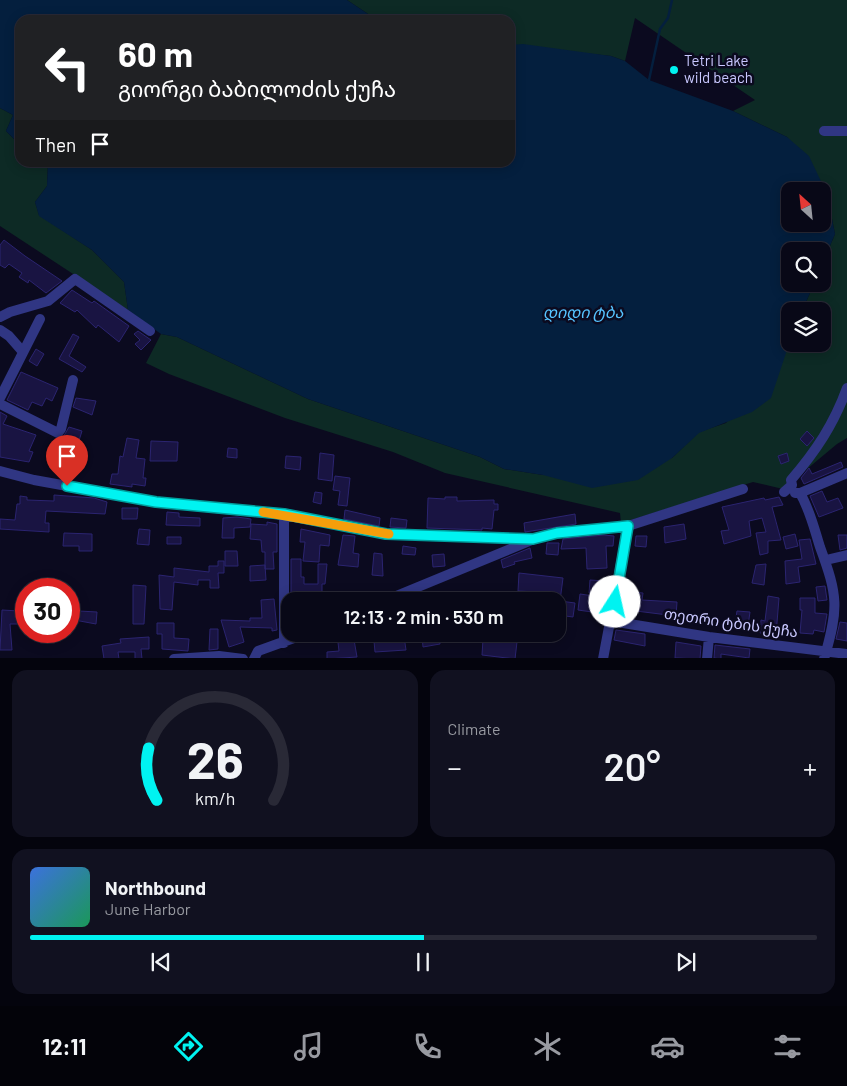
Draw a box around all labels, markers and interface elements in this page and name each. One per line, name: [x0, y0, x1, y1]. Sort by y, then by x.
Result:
text: 60 m: [118, 32, 193, 74]
icon: left: [35, 35, 100, 100]
place label: Tetri Lake wild beach: [684, 51, 753, 86]
marker: Tetri Lake wild beach: [668, 64, 680, 76]
text: გიორგი ბაბილოძის ქუჩა: [118, 75, 396, 101]
icon: arrive: [86, 130, 114, 158]
text: Then: [35, 133, 76, 156]
north arrow: [781, 182, 831, 232]
map controls: [781, 182, 831, 352]
button: search: [781, 242, 831, 292]
water label: დიდი ტბა: [543, 302, 623, 322]
button: layers: [781, 302, 831, 352]
pin: [46, 435, 88, 486]
icon: arrive: [53, 442, 81, 470]
position arrow: [588, 575, 640, 627]
speed limit sign: 30: [15, 578, 80, 643]
street label: თეთრი ტბის ქუჩა: [663, 604, 799, 641]
text: 12:13 · 2 min · 530 m: [343, 605, 504, 628]
text: Climate: [448, 719, 500, 738]
text: 26: [186, 727, 243, 789]
text: 20°: [604, 743, 661, 789]
text: −: [448, 750, 462, 784]
text: +: [803, 750, 817, 784]
text: km/h: [195, 787, 235, 809]
text: Northbound: [105, 876, 206, 899]
text: June Harbor: [105, 899, 191, 918]
icon: previous: [147, 948, 175, 976]
icon: pause: [409, 948, 437, 976]
icon: next: [672, 948, 700, 976]
icon: directions: [171, 1029, 206, 1064]
icon: music: [291, 1029, 326, 1064]
icon: phone: [410, 1029, 445, 1064]
icon: climate: [530, 1029, 565, 1064]
icon: car: [650, 1029, 685, 1064]
icon: filters: [770, 1029, 805, 1064]
text: 12:11: [42, 1033, 86, 1059]

